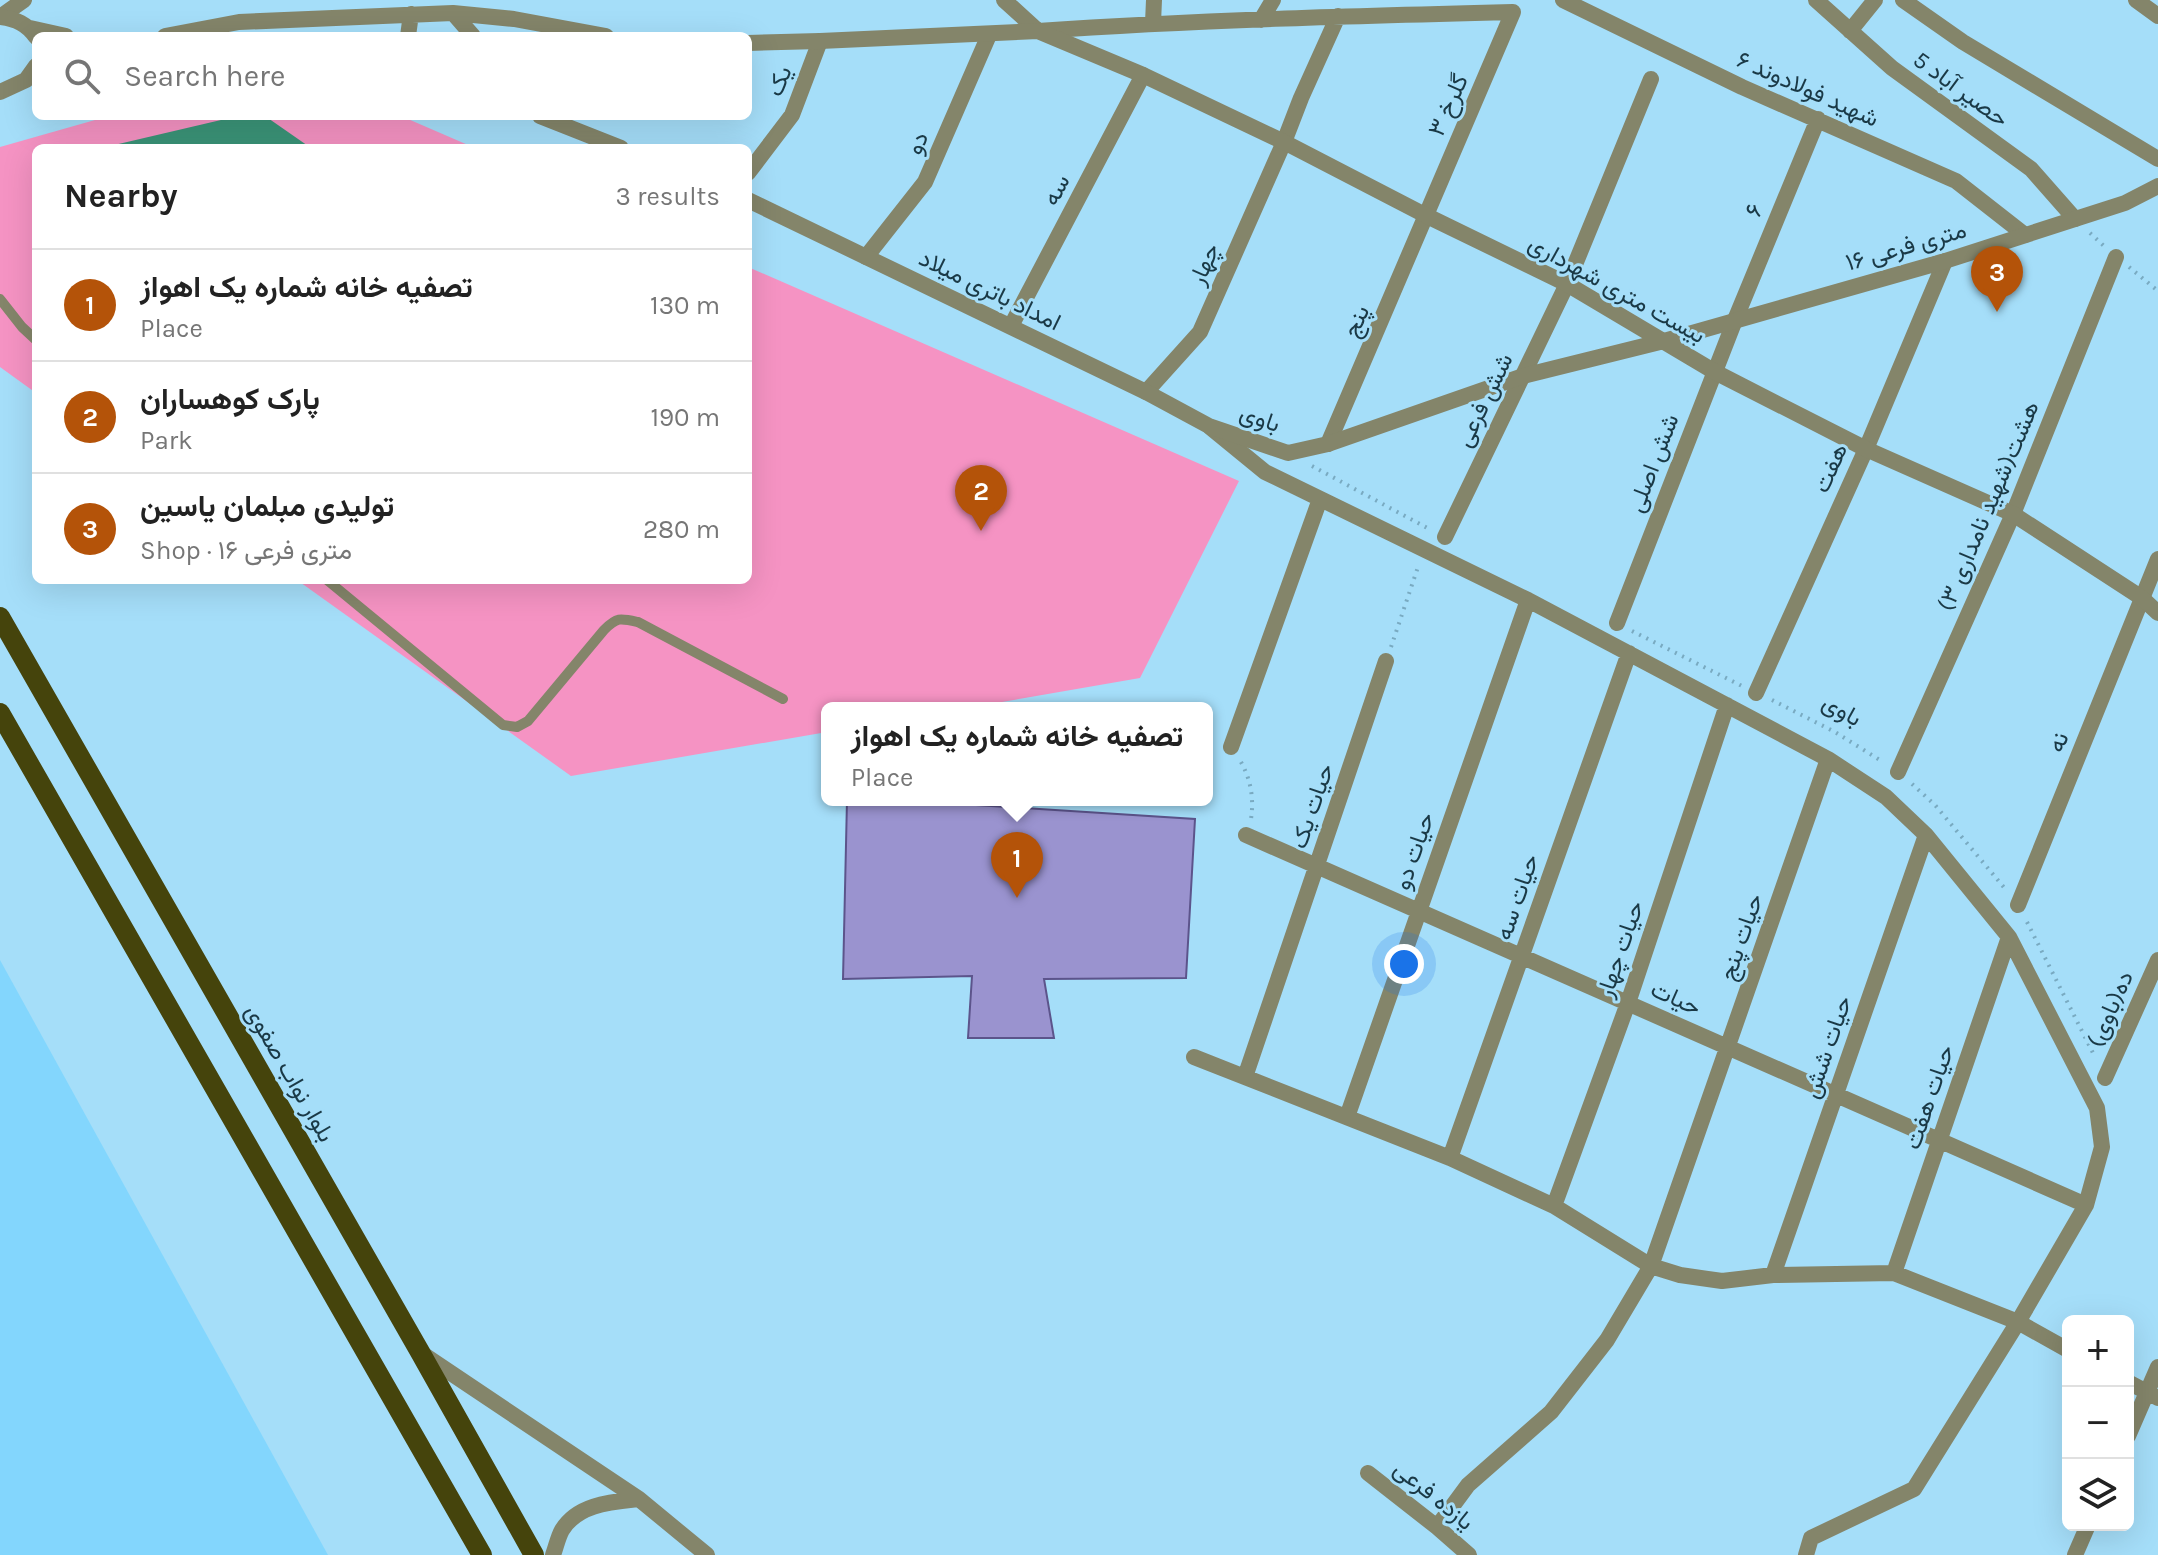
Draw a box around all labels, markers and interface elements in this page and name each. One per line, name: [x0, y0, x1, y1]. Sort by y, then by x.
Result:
search box: [32, 32, 752, 120]
street label: شهید فولادوند ۶: [1732, 45, 1883, 134]
street label: حصیر آباد 5: [1907, 45, 2014, 134]
icon: search: [60, 54, 104, 98]
text: Search here: [124, 58, 285, 94]
street label: یک: [760, 62, 798, 100]
street label: گلرخ ۳: [1422, 70, 1476, 141]
street label: دو: [900, 127, 935, 159]
street label: سه: [1036, 170, 1076, 210]
text: Nearby: [64, 176, 178, 216]
text: 3 results: [616, 181, 720, 212]
street label: ۶: [1739, 199, 1769, 221]
street label: ۱۶ متری فرعی: [1843, 215, 1970, 278]
street label: بیست متری شهرداری: [1523, 229, 1710, 350]
street label: چهار: [1182, 239, 1227, 291]
street label: امداد باتری میلاد: [914, 244, 1065, 337]
pin: 3: [1971, 246, 2023, 312]
text: تصفیه خانه شماره یک اهواز: [140, 269, 473, 305]
text: 1: [85, 290, 95, 321]
text: 130 m: [650, 290, 720, 321]
street label: پنج: [1337, 301, 1378, 343]
text: Place: [140, 313, 203, 344]
street label: شش فرعی: [1449, 349, 1520, 452]
text: پارک کوهساران: [140, 381, 320, 417]
street label: هشت(شهید نامداری ۳): [1931, 397, 2046, 616]
street label: باوی: [1236, 398, 1284, 439]
text: 2: [82, 402, 98, 433]
text: 190 m: [650, 402, 720, 433]
street label: شش اصلی: [1621, 410, 1685, 516]
text: Park: [140, 425, 193, 456]
street label: هفت: [1807, 439, 1853, 497]
pin: 2: [955, 465, 1007, 531]
text: تولیدی مبلمان یاسین: [140, 488, 394, 524]
text: 3: [82, 514, 98, 545]
text: 280 m: [643, 514, 720, 545]
text: Shop · ۱۶ متری فرعی: [140, 535, 352, 566]
street label: باوی: [1817, 688, 1867, 733]
popup: [821, 702, 1213, 806]
text: تصفیه خانه شماره یک اهواز: [851, 718, 1183, 754]
street label: نه: [2041, 728, 2075, 756]
street label: حیات یک: [1284, 760, 1340, 852]
text: Place: [851, 762, 913, 793]
street label: حیات دو: [1388, 809, 1441, 894]
pin: 1: [991, 832, 1043, 898]
street label: حیات سه: [1489, 850, 1545, 944]
street label: حیات پنج: [1713, 890, 1772, 985]
street label: حیات چهار: [1590, 897, 1651, 1003]
your location: [1384, 944, 1424, 984]
street label: ده(باوی): [2081, 966, 2140, 1052]
street label: حیات: [1647, 975, 1705, 1021]
street label: حیات شش: [1796, 992, 1858, 1102]
street label: بلوار نواب صفوی: [238, 999, 341, 1147]
street label: حیات هفت: [1898, 1041, 1960, 1153]
map controls: [2062, 1315, 2134, 1531]
button: +: [2062, 1315, 2134, 1387]
button: −: [2062, 1387, 2134, 1459]
street label: یازده فرعی: [1388, 1454, 1480, 1537]
button: layers: [2062, 1459, 2134, 1531]

